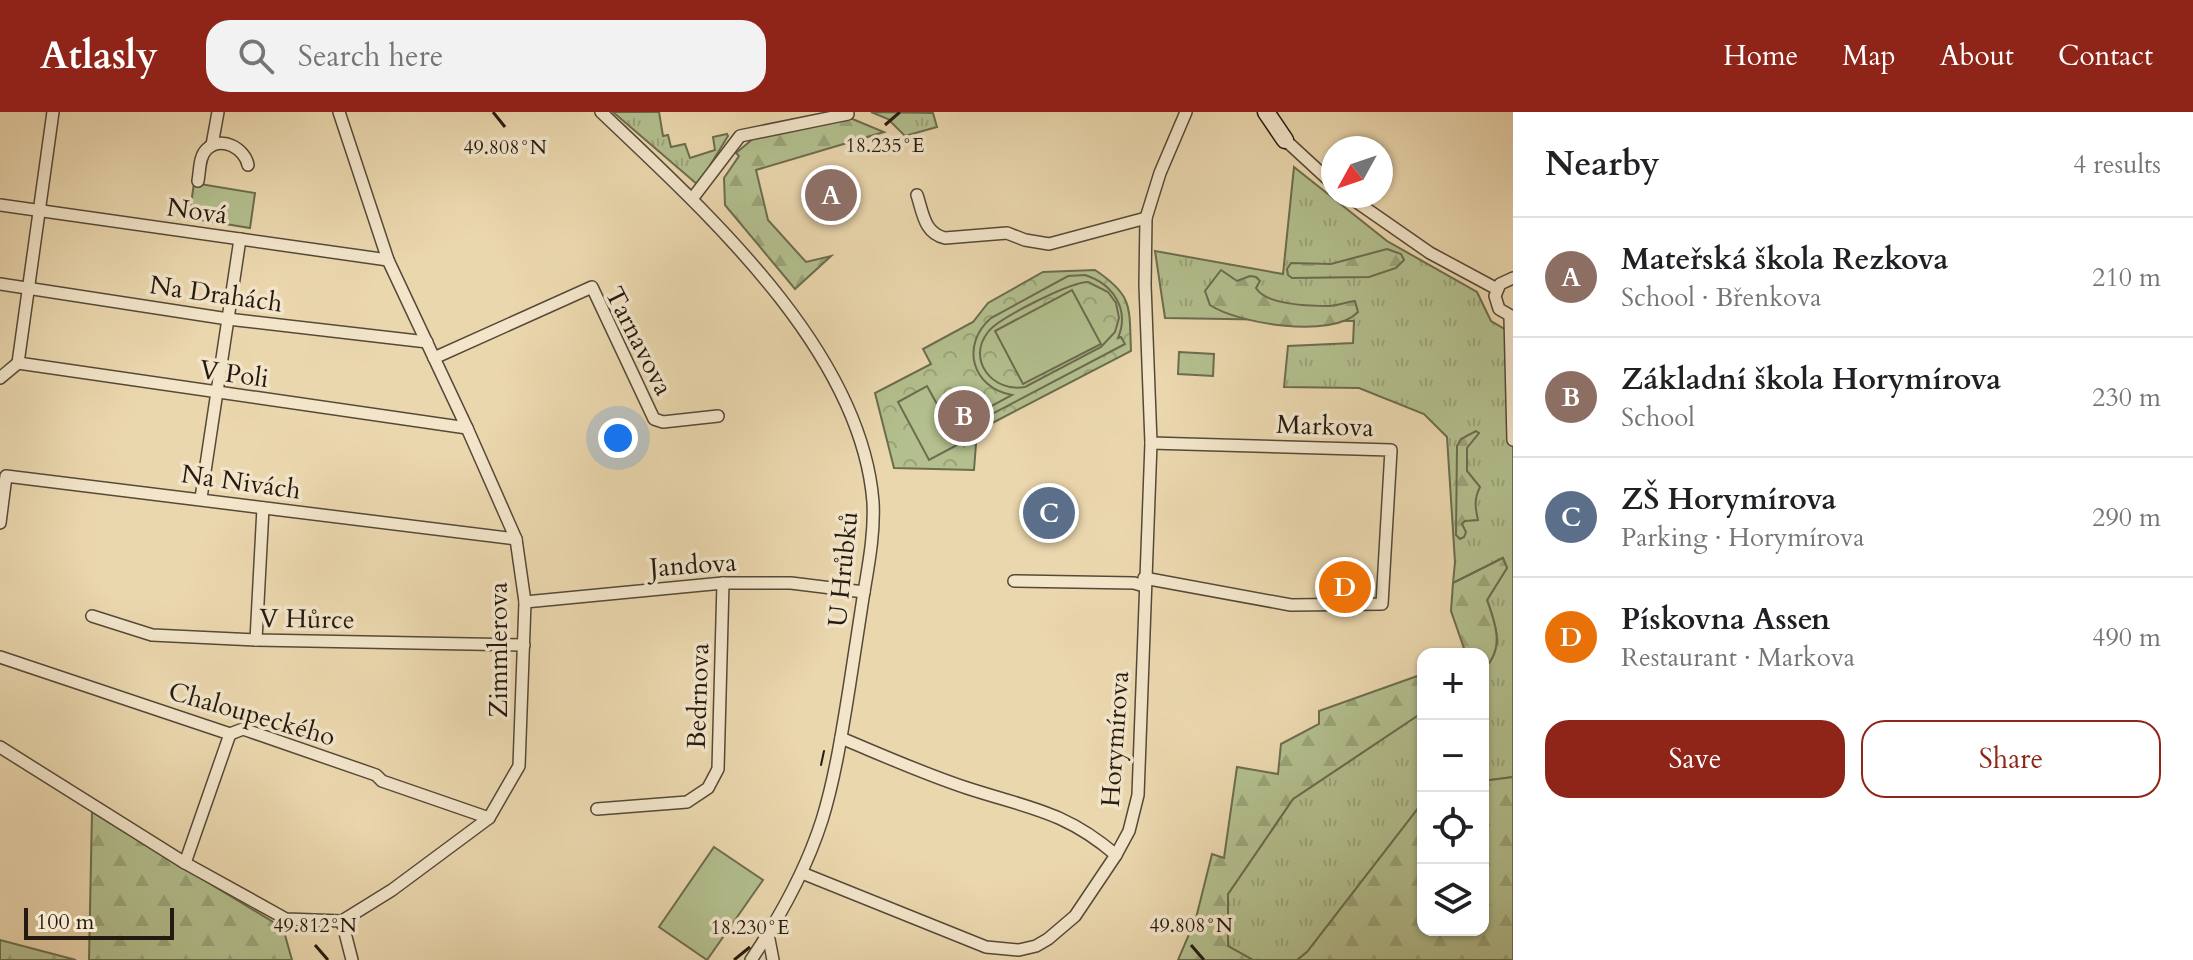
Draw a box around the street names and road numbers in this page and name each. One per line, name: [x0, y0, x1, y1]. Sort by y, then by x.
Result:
street label: Nová: [165, 189, 229, 233]
street label: Na Drahách: [147, 267, 285, 321]
street label: Tarnavova: [597, 281, 681, 401]
street label: V Poli: [197, 352, 271, 396]
street label: Markova: [1276, 407, 1374, 445]
street label: Na Nivách: [179, 456, 303, 508]
street label: U Hrůbků: [820, 510, 866, 628]
street label: Jandova: [644, 545, 738, 586]
street label: Zimmlerova: [481, 582, 516, 718]
street label: V Hůrce: [259, 601, 355, 637]
street label: Bedrnova: [679, 642, 717, 750]
street label: Horymírova: [1093, 670, 1137, 808]
street label: Chaloupeckého: [165, 673, 339, 755]

